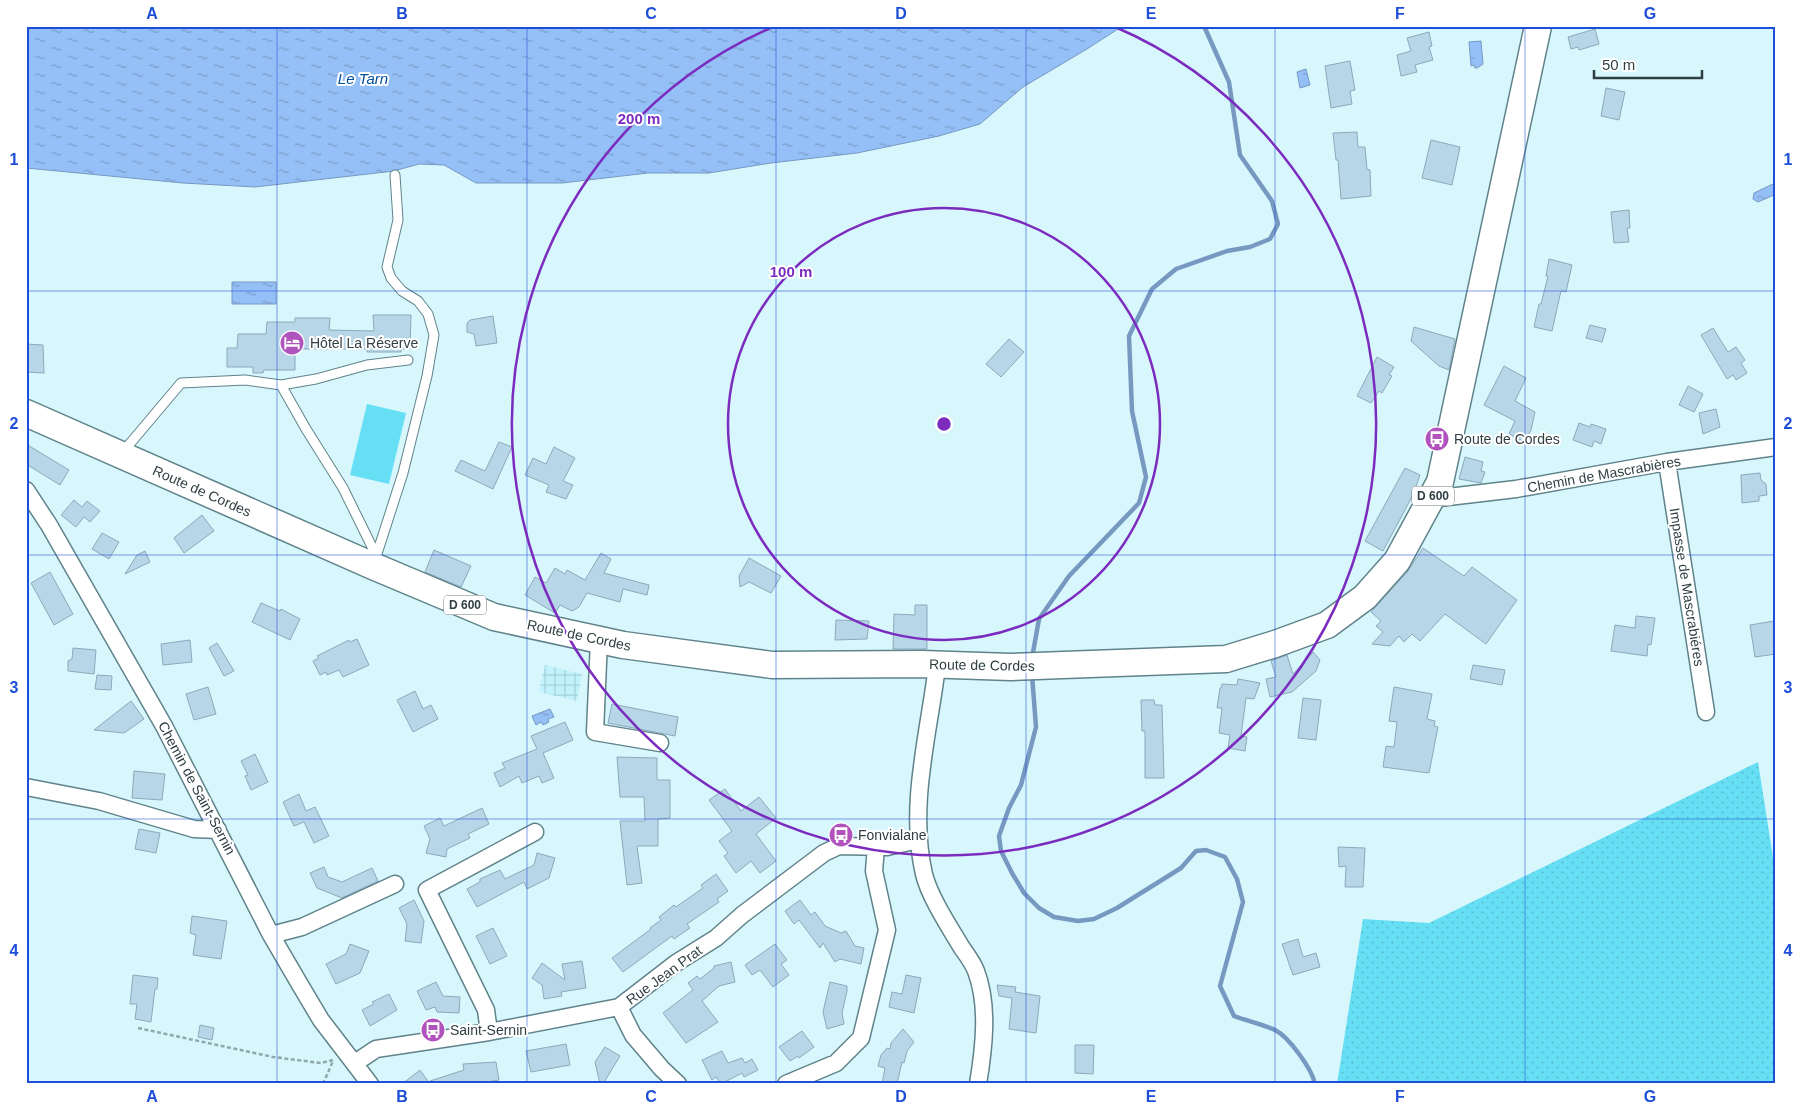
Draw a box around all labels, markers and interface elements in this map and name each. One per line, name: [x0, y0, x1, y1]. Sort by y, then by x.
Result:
text: A: [146, 5, 158, 22]
text: B: [396, 5, 408, 22]
text: C: [645, 5, 657, 22]
text: D: [895, 5, 907, 22]
text: E: [1146, 5, 1157, 22]
text: F: [1395, 5, 1405, 22]
text: G: [1644, 5, 1656, 22]
scale bar: [1594, 48, 1702, 80]
text: 50 m: [1602, 56, 1635, 73]
water label: Le Tarn: [338, 70, 388, 87]
text: 200 m: [618, 110, 660, 127]
text: 1: [10, 151, 19, 168]
text: 1: [1784, 151, 1793, 168]
text: 100 m: [770, 263, 812, 280]
hotel icon: Hôtel La Réserve: [279, 330, 305, 356]
place label: Hôtel La Réserve: [310, 335, 418, 351]
text: 2: [10, 415, 19, 432]
centre of rings: [935, 415, 953, 433]
text: 2: [1784, 415, 1793, 432]
bus stop icon: Route de Cordes: [1424, 426, 1450, 452]
place label: Route de Cordes: [1454, 431, 1560, 447]
street label: Chemin de Mascrabières: [1526, 453, 1682, 495]
street label: Route de Cordes: [150, 462, 254, 520]
road number: D 600: [1412, 486, 1454, 506]
street label: Impasse de Mascrabiéres: [1667, 507, 1707, 667]
road number: D 600: [444, 596, 486, 614]
street label: Route de Cordes: [526, 616, 632, 654]
street label: Route de Cordes: [929, 656, 1035, 674]
text: 3: [10, 679, 19, 696]
text: 3: [1784, 679, 1793, 696]
street label: Chemin de Saint-Sernin: [155, 719, 239, 857]
bus stop icon: Fonvialane: [828, 822, 854, 848]
place label: Fonvialane: [858, 827, 927, 843]
text: 4: [10, 942, 19, 959]
street label: Rue Jean Prat: [623, 942, 705, 1008]
text: 4: [1784, 942, 1793, 959]
bus stop icon: Saint-Sernin: [420, 1017, 446, 1043]
place label: Saint-Sernin: [450, 1022, 527, 1038]
text: A: [146, 1088, 158, 1105]
text: B: [396, 1088, 408, 1105]
text: C: [645, 1088, 657, 1105]
text: D: [895, 1088, 907, 1105]
text: E: [1146, 1088, 1157, 1105]
text: F: [1395, 1088, 1405, 1105]
text: G: [1644, 1088, 1656, 1105]

